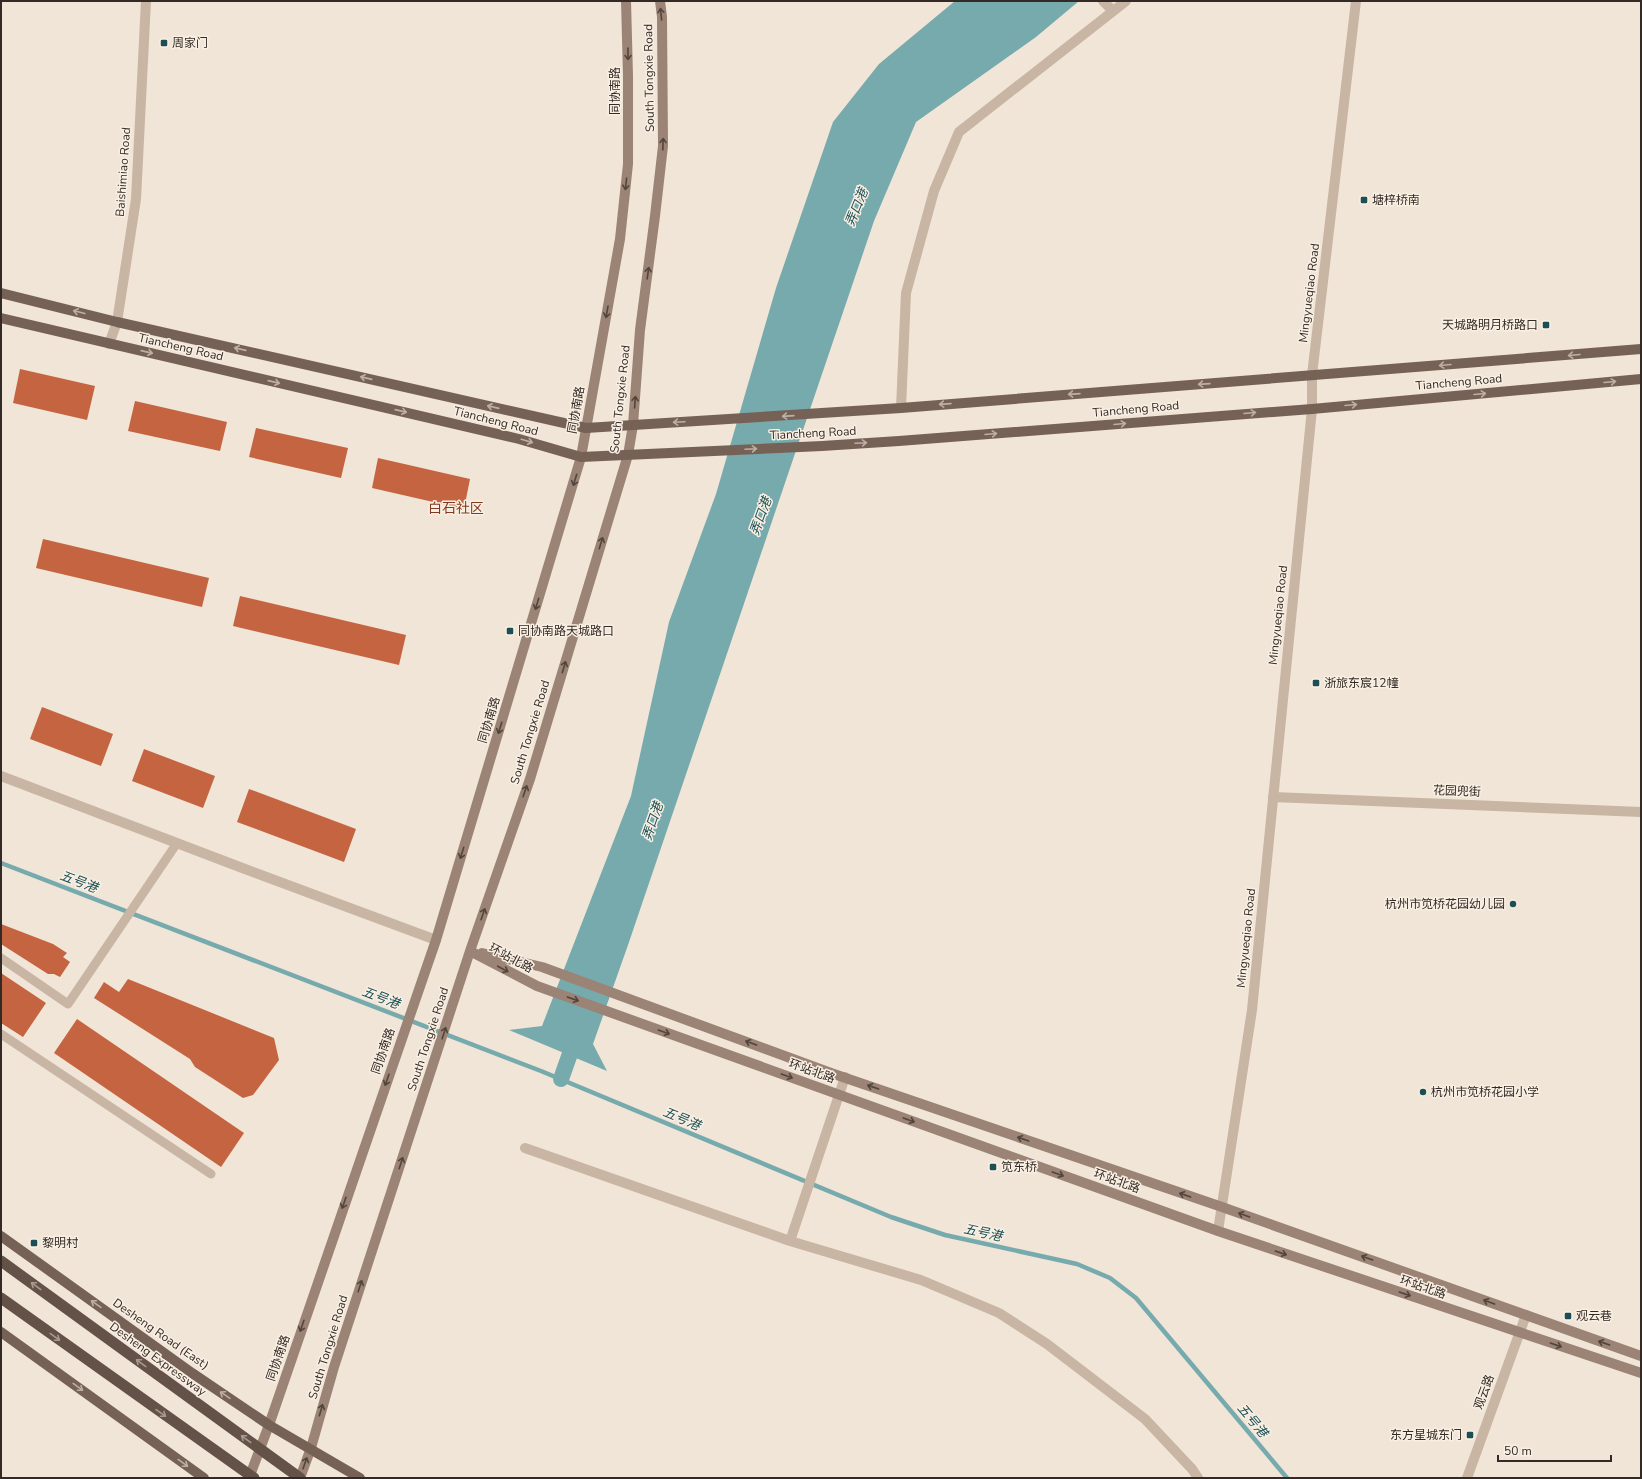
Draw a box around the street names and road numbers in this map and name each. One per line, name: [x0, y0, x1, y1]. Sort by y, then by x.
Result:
street label: South Tongxie Road: [640, 24, 658, 132]
street label: 同协南路: [607, 67, 623, 115]
street label: Baishimiao Road: [112, 127, 134, 217]
street label: Mingyueqiao Road: [1295, 242, 1323, 344]
street label: Tiancheng Road: [137, 329, 225, 365]
street label: South Tongxie Road: [606, 344, 634, 454]
street label: Tiancheng Road: [1415, 370, 1503, 394]
street label: 同协南路: [564, 385, 588, 435]
street label: Tiancheng Road: [1092, 397, 1180, 421]
street label: Tiancheng Road: [452, 403, 540, 439]
street label: Tiancheng Road: [769, 423, 857, 443]
street label: Mingyueqiao Road: [1265, 564, 1291, 666]
street label: South Tongxie Road: [507, 678, 553, 786]
street label: 同协南路: [474, 695, 504, 745]
street label: 花园兜街: [1433, 782, 1481, 800]
street label: Mingyueqiao Road: [1233, 887, 1259, 989]
street label: 环站北路: [486, 940, 536, 976]
street label: South Tongxie Road: [404, 985, 452, 1093]
street label: 同协南路: [368, 1026, 398, 1076]
street label: 环站北路: [787, 1055, 837, 1087]
street label: 环站北路: [1092, 1165, 1142, 1197]
street label: 环站北路: [1398, 1272, 1448, 1302]
street label: South Tongxie Road: [305, 1293, 351, 1401]
street label: Desheng Road (East): [110, 1295, 212, 1373]
street label: Desheng Expressway: [106, 1318, 210, 1400]
street label: 同协南路: [263, 1333, 293, 1383]
street label: 观云路: [1470, 1372, 1498, 1412]

